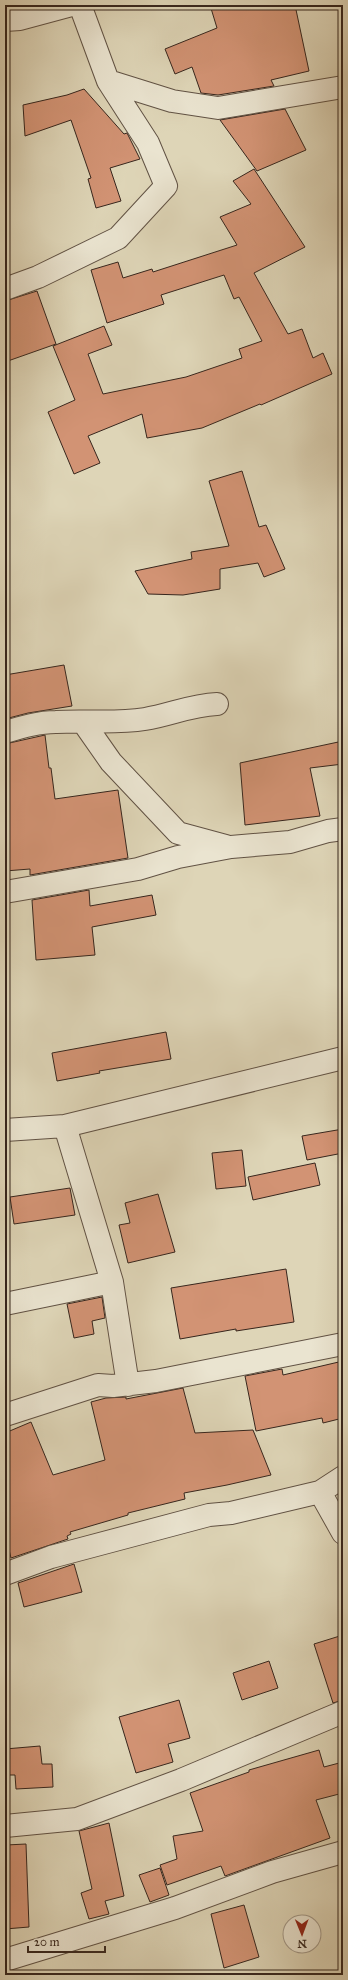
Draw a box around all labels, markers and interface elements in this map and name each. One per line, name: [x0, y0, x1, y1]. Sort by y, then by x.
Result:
north arrow: [282, 1914, 322, 1954]
scale bar: [28, 1928, 105, 1954]
text: 20 m: [34, 1935, 60, 1949]
text: N: [297, 1937, 307, 1950]

